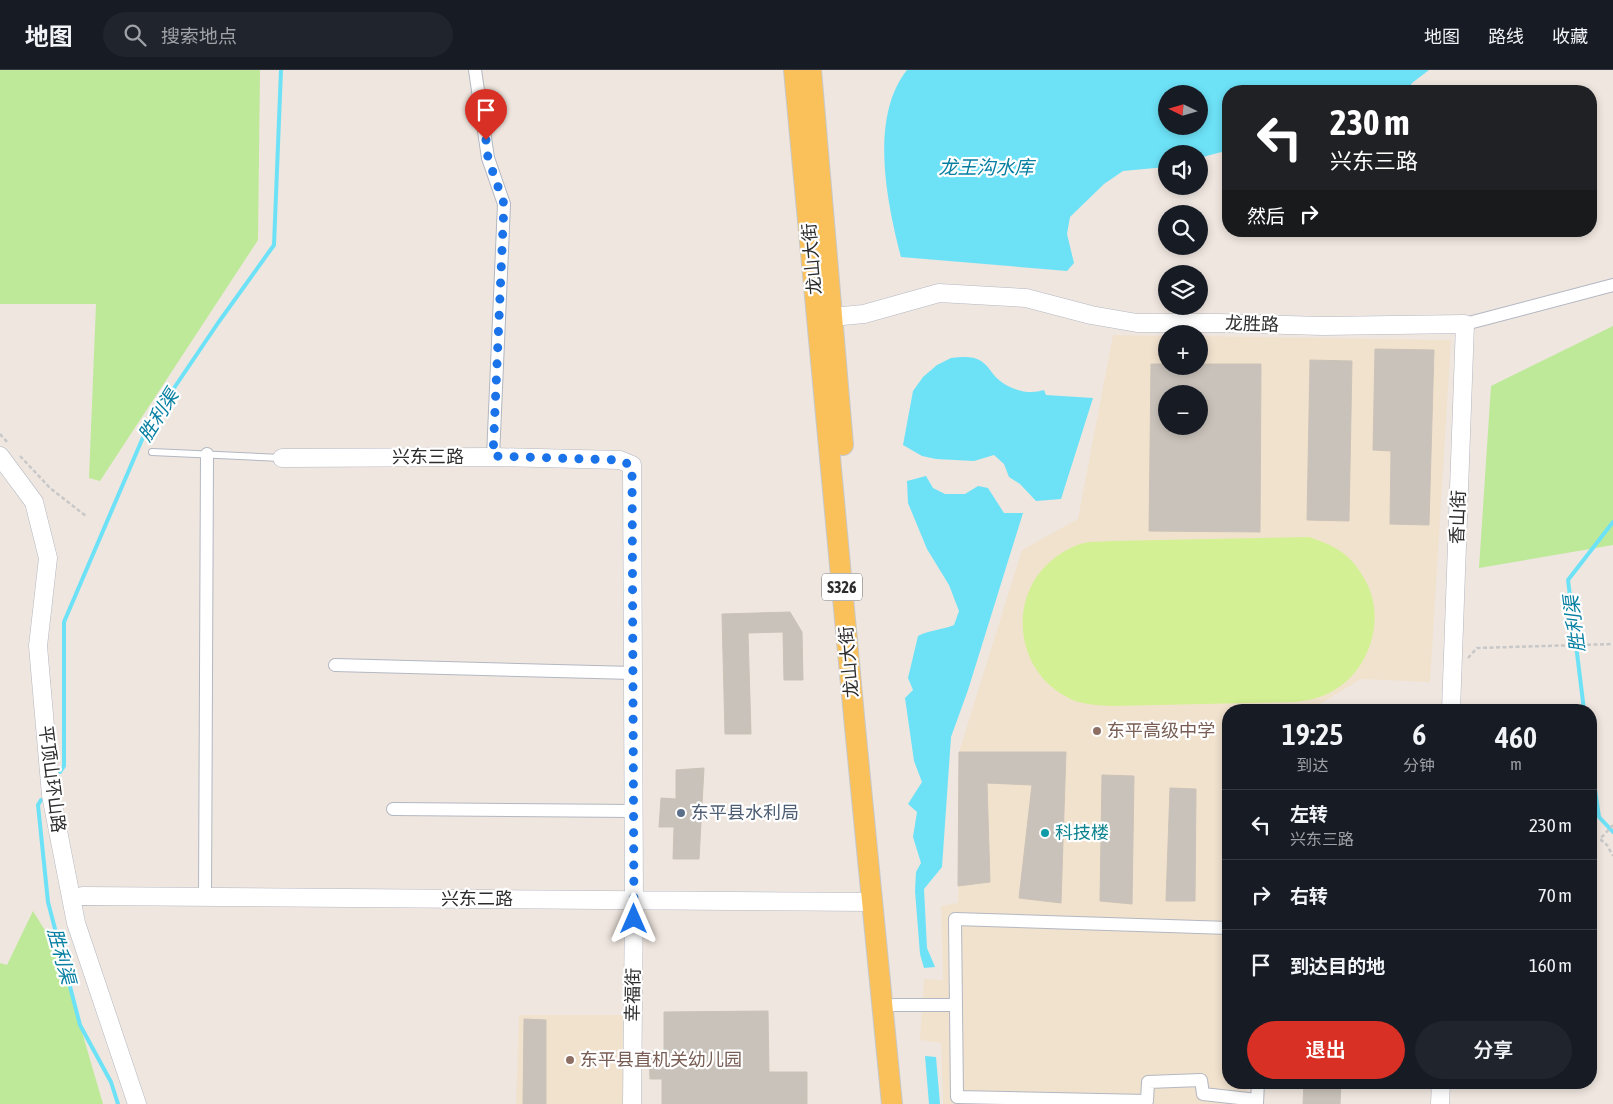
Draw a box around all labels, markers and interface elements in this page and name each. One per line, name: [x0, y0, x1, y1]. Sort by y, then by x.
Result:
search box: [103, 12, 453, 57]
icon: search: [121, 21, 149, 49]
text: 地图: [25, 23, 73, 50]
text: 搜索地点: [161, 25, 237, 47]
text: 地图: [1424, 26, 1460, 47]
text: 路线: [1488, 26, 1524, 47]
text: 收藏: [1552, 26, 1588, 47]
north arrow: [1158, 85, 1208, 135]
map controls: [1158, 85, 1208, 435]
pin: [465, 89, 507, 140]
icon: arrive: [472, 96, 500, 124]
text: 230 m: [1330, 102, 1409, 142]
icon: left: [1247, 105, 1312, 170]
button: sound: [1158, 145, 1208, 195]
text: 兴东三路: [1330, 148, 1418, 174]
water label: 龙王沟水库: [938, 156, 1036, 178]
icon: right: [1295, 200, 1323, 228]
button: search: [1158, 205, 1208, 255]
text: 然后: [1247, 205, 1285, 227]
street label: 龙山大街: [798, 222, 825, 296]
button: layers: [1158, 265, 1208, 315]
street label: 龙胜路: [1225, 312, 1279, 335]
button: +: [1158, 325, 1208, 375]
water label: 胜利渠: [134, 382, 184, 445]
button: −: [1158, 385, 1208, 435]
street label: 兴东三路: [392, 446, 464, 467]
street label: 香山街: [1446, 490, 1469, 544]
road number: S326: [822, 574, 862, 600]
water label: 胜利渠: [1559, 591, 1588, 654]
street label: 龙山大街: [835, 625, 862, 699]
text: 19:25: [1282, 717, 1343, 751]
text: 6: [1412, 717, 1426, 751]
place label: 东平高级中学: [1107, 720, 1215, 741]
text: 460: [1495, 720, 1537, 754]
street label: 平顶山环山路: [35, 724, 69, 834]
marker: 东平高级中学: [1091, 725, 1103, 737]
text: m: [1510, 755, 1522, 773]
text: 到达: [1297, 756, 1329, 774]
text: 分钟: [1403, 756, 1435, 774]
place label: 东平县水利局: [691, 802, 799, 823]
text: 左转: [1290, 803, 1328, 825]
marker: 东平县水利局: [675, 807, 687, 819]
icon: left: [1247, 811, 1275, 839]
text: 230 m: [1529, 814, 1572, 836]
place label: 科技楼: [1055, 822, 1109, 843]
marker: 科技楼: [1039, 827, 1051, 839]
text: 兴东三路: [1290, 830, 1354, 848]
icon: right: [1247, 881, 1275, 909]
text: 70 m: [1538, 884, 1572, 906]
text: 右转: [1290, 885, 1328, 907]
street label: 兴东二路: [441, 888, 513, 909]
position arrow: [607, 892, 659, 944]
water label: 胜利渠: [44, 926, 81, 989]
icon: arrive: [1247, 951, 1275, 979]
text: 160 m: [1529, 954, 1572, 976]
text: 到达目的地: [1290, 955, 1385, 977]
street label: 幸福街: [622, 968, 643, 1022]
button: 退出: [1247, 1021, 1405, 1079]
button: 分享: [1415, 1021, 1572, 1079]
place label: 东平县直机关幼儿园: [580, 1049, 742, 1070]
marker: 东平县直机关幼儿园: [564, 1054, 576, 1066]

